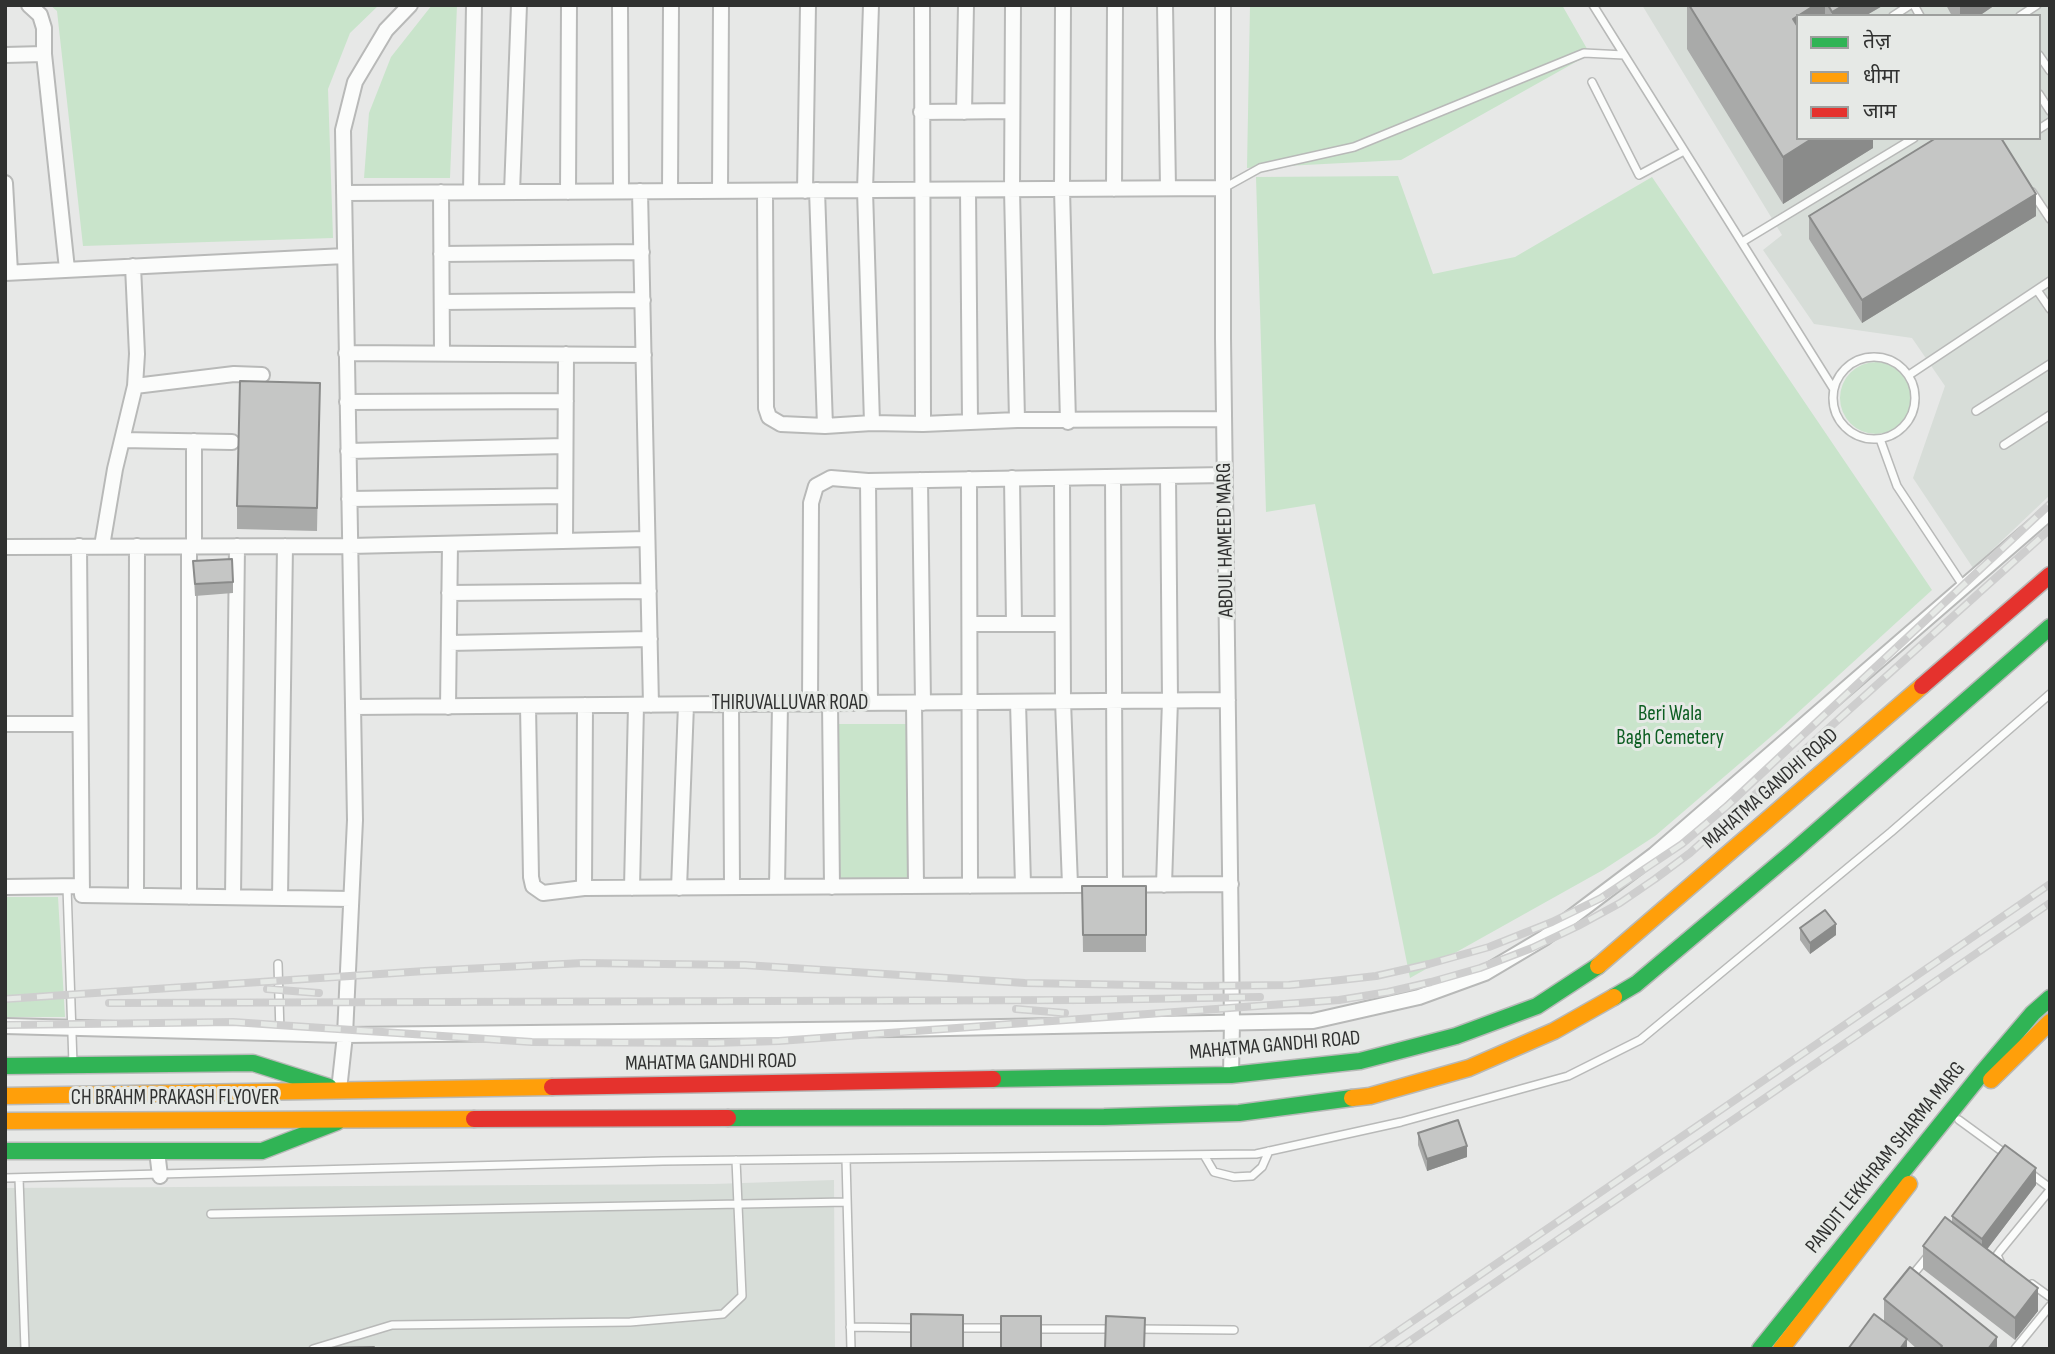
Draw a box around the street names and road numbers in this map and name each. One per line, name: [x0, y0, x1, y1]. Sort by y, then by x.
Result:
street label: ABDUL HAMEED MARG: [1212, 462, 1240, 618]
street label: THIRUVALLUVAR ROAD: [712, 691, 868, 717]
street label: MAHATMA GANDHI ROAD: [1698, 723, 1844, 855]
street label: MAHATMA GANDHI ROAD: [1188, 1026, 1362, 1066]
street label: MAHATMA GANDHI ROAD: [625, 1049, 797, 1077]
street label: PANDIT LEKKHRAM SHARMA MARG: [1801, 1057, 1971, 1259]
street label: CH BRAHM PRAKASH FLYOVER: [71, 1086, 279, 1112]

